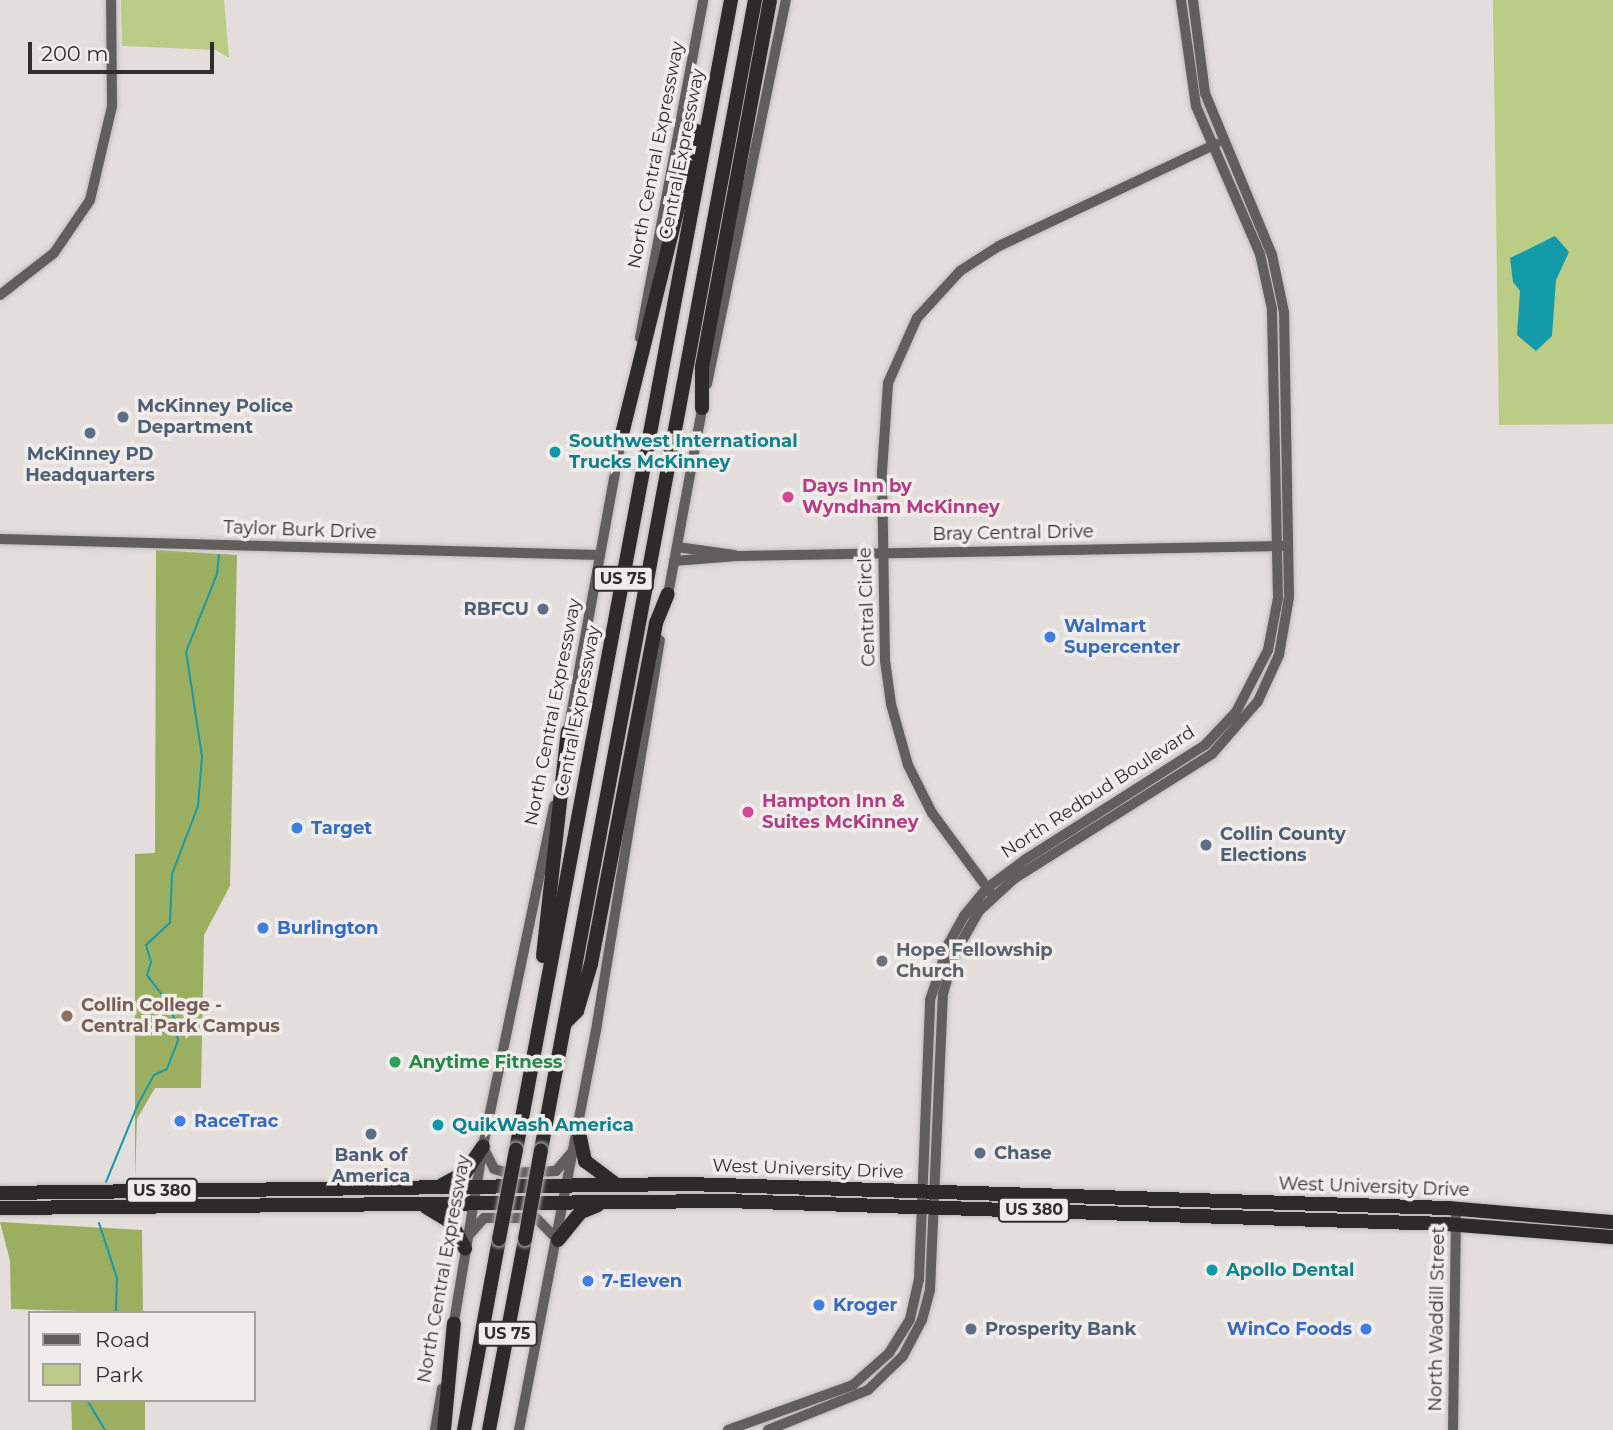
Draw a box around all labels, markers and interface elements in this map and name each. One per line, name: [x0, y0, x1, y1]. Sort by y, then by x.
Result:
scale bar: [32, 28, 217, 72]
street label: North Central Expressway: [623, 39, 689, 271]
text: 200 m: [41, 41, 108, 66]
street label: Central Expressway: [655, 67, 709, 241]
place label: McKinney Police Department: [137, 396, 293, 438]
marker: McKinney Police Department: [115, 409, 131, 425]
marker: McKinney PD Headquarters: [82, 425, 98, 441]
place label: Southwest International Trucks McKinney: [569, 431, 798, 474]
place label: McKinney PD Headquarters: [25, 444, 155, 486]
marker: Southwest International Trucks McKinney: [547, 444, 563, 460]
place label: Days Inn by Wyndham McKinney: [802, 476, 1000, 518]
marker: Days Inn by Wyndham McKinney: [780, 489, 796, 505]
street label: Taylor Burk Drive: [223, 517, 377, 543]
street label: Bray Central Drive: [932, 521, 1094, 545]
street label: Central Circle: [854, 547, 880, 667]
road number: US 75: [592, 566, 654, 592]
street label: North Central Expressway: [520, 596, 586, 828]
place label: RBFCU: [463, 598, 529, 620]
marker: RBFCU: [535, 601, 551, 617]
place label: Walmart Supercenter: [1064, 616, 1180, 658]
street label: Central Expressway: [551, 624, 605, 798]
marker: Walmart Supercenter: [1042, 629, 1058, 645]
street label: North Redbud Boulevard: [997, 721, 1199, 863]
place label: Hampton Inn & Suites McKinney: [762, 791, 918, 834]
marker: Hampton Inn & Suites McKinney: [740, 804, 756, 820]
place label: Target: [311, 817, 372, 839]
marker: Target: [289, 820, 305, 836]
place label: Collin County Elections: [1220, 824, 1346, 866]
marker: Collin County Elections: [1198, 837, 1214, 853]
place label: Burlington: [277, 917, 379, 939]
marker: Burlington: [255, 920, 271, 936]
place label: Hope Fellowship Church: [896, 940, 1053, 982]
marker: Hope Fellowship Church: [874, 953, 890, 969]
place label: Collin College - Central Park Campus: [81, 995, 280, 1038]
marker: Collin College - Central Park Campus: [59, 1008, 75, 1024]
place label: Anytime Fitness: [409, 1051, 562, 1073]
marker: Anytime Fitness: [387, 1054, 403, 1070]
place label: RaceTrac: [194, 1110, 278, 1132]
marker: RaceTrac: [172, 1113, 188, 1129]
place label: QuikWash America: [452, 1114, 634, 1136]
marker: QuikWash America: [430, 1117, 446, 1133]
marker: Bank of America: [363, 1126, 379, 1142]
place label: Chase: [994, 1142, 1051, 1164]
place label: Bank of America: [332, 1145, 410, 1188]
marker: Chase: [972, 1145, 988, 1161]
street label: North Central Expressway: [413, 1153, 475, 1385]
street label: West University Drive: [712, 1155, 904, 1183]
street label: West University Drive: [1278, 1173, 1470, 1201]
road number: US 380: [125, 1178, 199, 1204]
road number: US 380: [997, 1198, 1071, 1222]
street label: North Waddill Street: [1425, 1226, 1449, 1412]
place label: Apollo Dental: [1226, 1259, 1354, 1281]
marker: Apollo Dental: [1204, 1262, 1220, 1278]
place label: 7-Eleven: [602, 1270, 682, 1292]
marker: 7-Eleven: [580, 1273, 596, 1289]
place label: Kroger: [833, 1294, 897, 1316]
marker: Kroger: [811, 1297, 827, 1313]
legend: [28, 1311, 256, 1402]
place label: Prosperity Bank: [985, 1318, 1136, 1340]
place label: WinCo Foods: [1227, 1318, 1352, 1340]
marker: Prosperity Bank: [963, 1321, 979, 1337]
marker: WinCo Foods: [1358, 1321, 1374, 1337]
road number: US 75: [476, 1322, 538, 1346]
text: Road: [95, 1327, 150, 1352]
text: Park: [95, 1362, 143, 1387]

